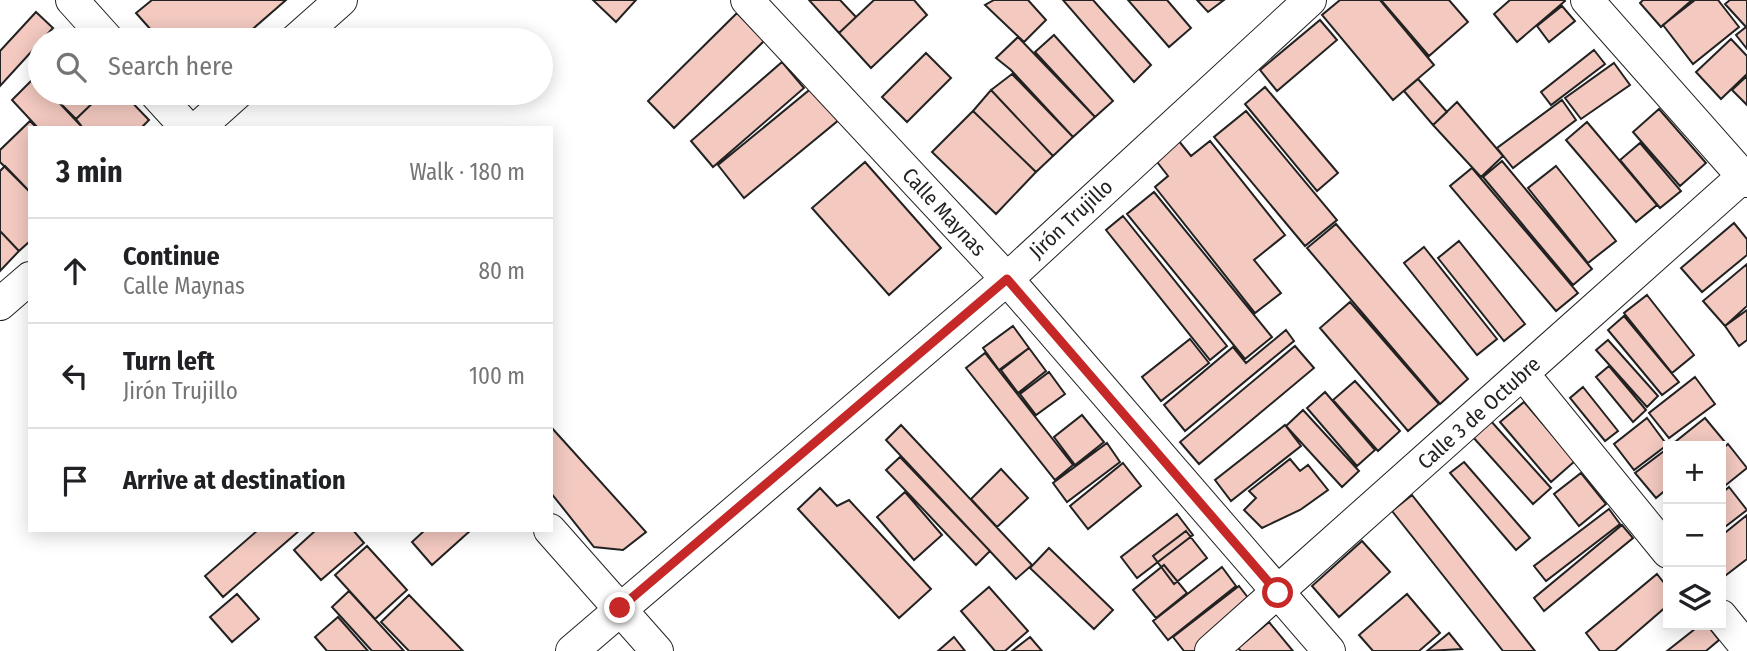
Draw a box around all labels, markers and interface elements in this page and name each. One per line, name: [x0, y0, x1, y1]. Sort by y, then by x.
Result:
search box: [28, 28, 553, 105]
icon: search: [52, 48, 90, 86]
text: Search here: [108, 51, 233, 82]
text: 3 min: [56, 154, 123, 190]
text: Walk · 180 m: [409, 158, 525, 186]
street label: Calle Maynas: [897, 162, 991, 262]
street label: Jirón Trujillo: [1024, 174, 1118, 264]
text: Continue: [123, 241, 220, 272]
icon: ahead: [56, 252, 94, 290]
text: 80 m: [478, 257, 525, 285]
text: Calle Maynas: [123, 272, 245, 300]
text: Turn left: [123, 346, 215, 377]
street label: Calle 3 de Octubre: [1412, 351, 1546, 475]
icon: left: [56, 357, 94, 395]
text: 100 m: [469, 362, 525, 390]
text: Jirón Trujillo: [123, 377, 238, 405]
map controls: [1663, 441, 1726, 630]
button: +: [1663, 441, 1726, 504]
icon: arrive: [56, 462, 94, 500]
text: Arrive at destination: [123, 465, 346, 496]
button: −: [1663, 504, 1726, 567]
button: layers: [1663, 567, 1726, 630]
route start: [1262, 577, 1293, 608]
route end: [604, 592, 635, 623]

